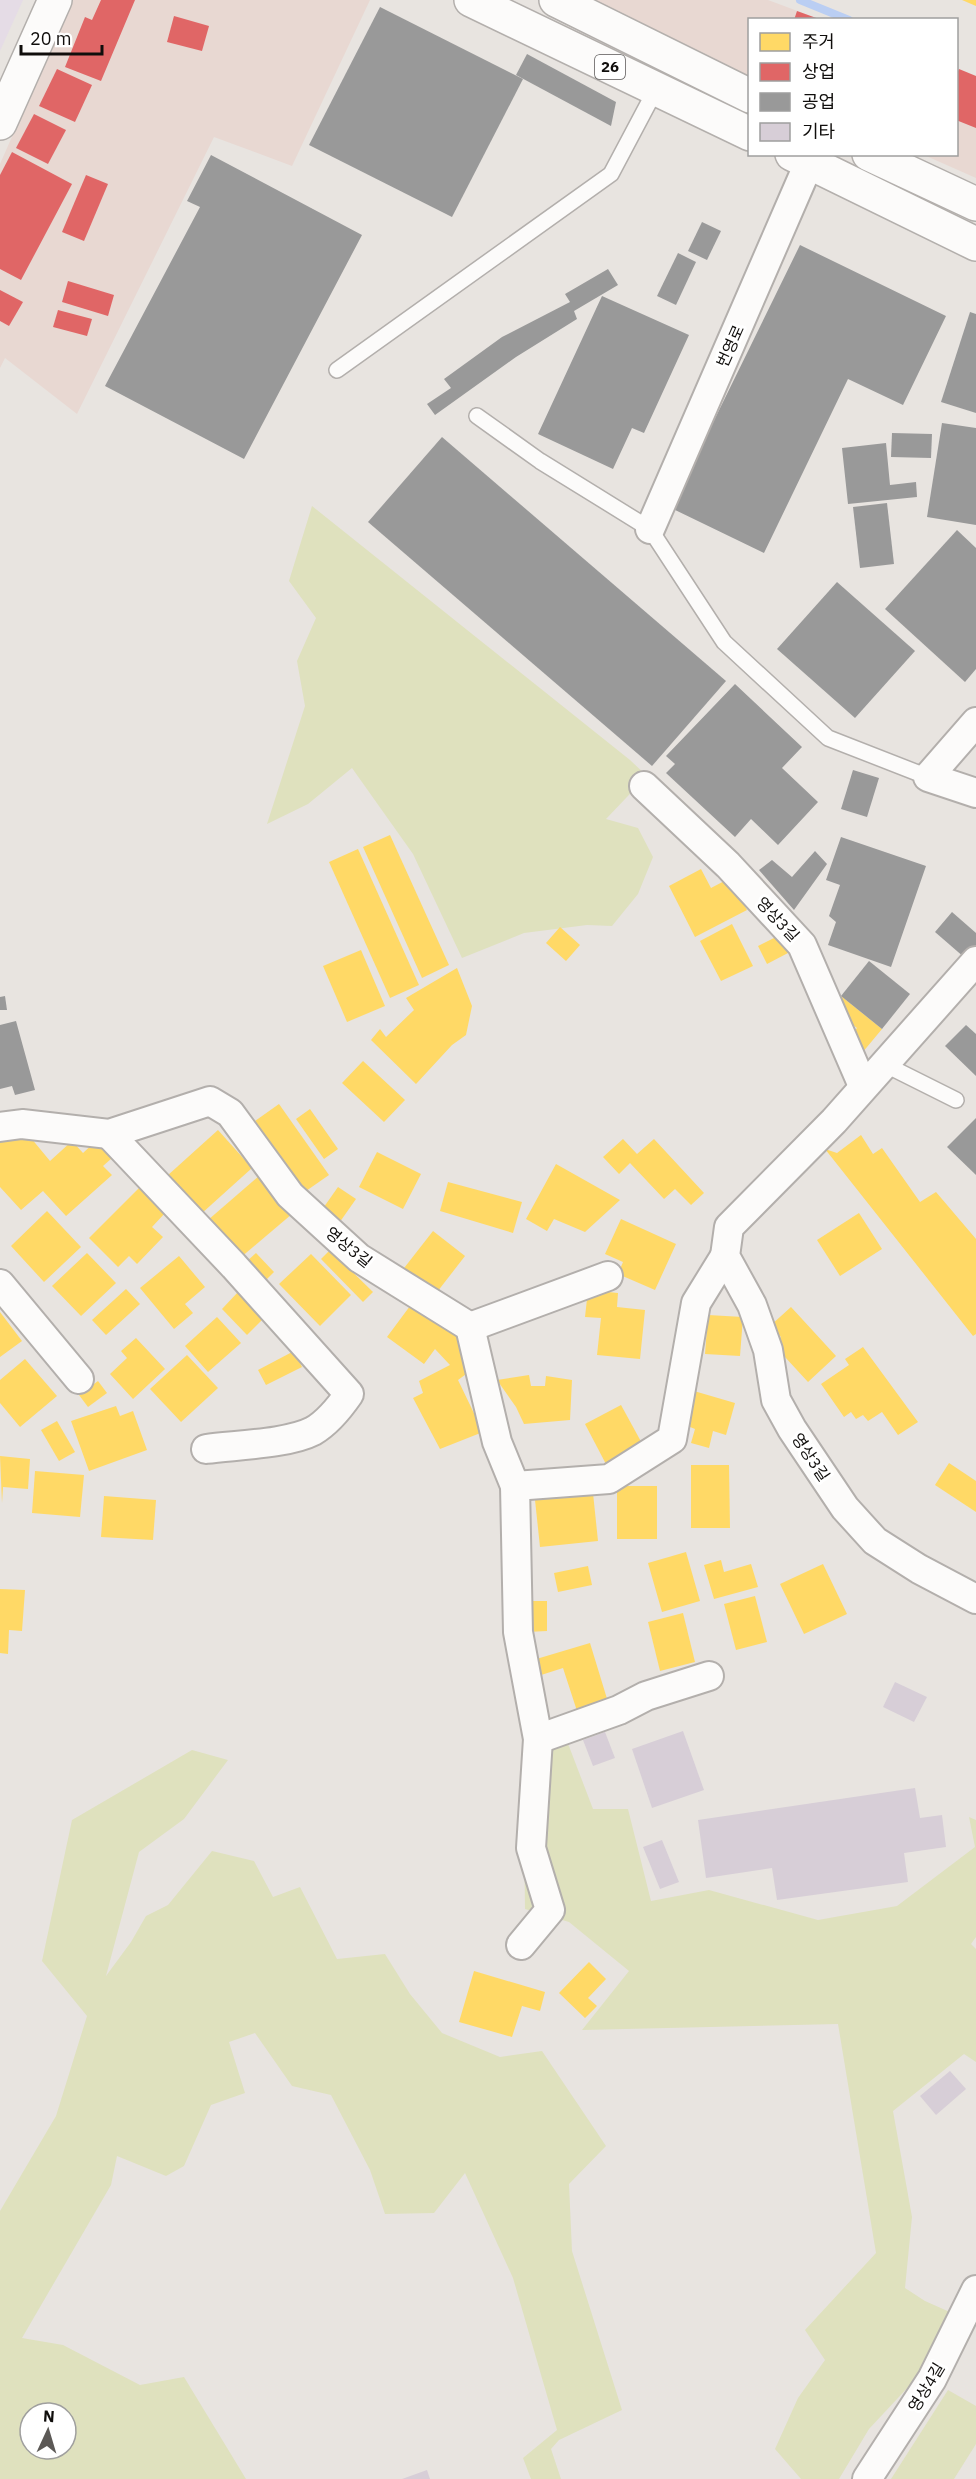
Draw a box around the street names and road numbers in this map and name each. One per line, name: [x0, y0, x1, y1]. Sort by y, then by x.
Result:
road number: 26: [595, 55, 625, 79]
street label: 번영로: [712, 322, 748, 370]
street label: 영상3길: [752, 893, 804, 945]
street label: 영상3길: [322, 1222, 376, 1272]
street label: 영상3길: [788, 1429, 834, 1485]
street label: 영상4길: [904, 2359, 948, 2415]

